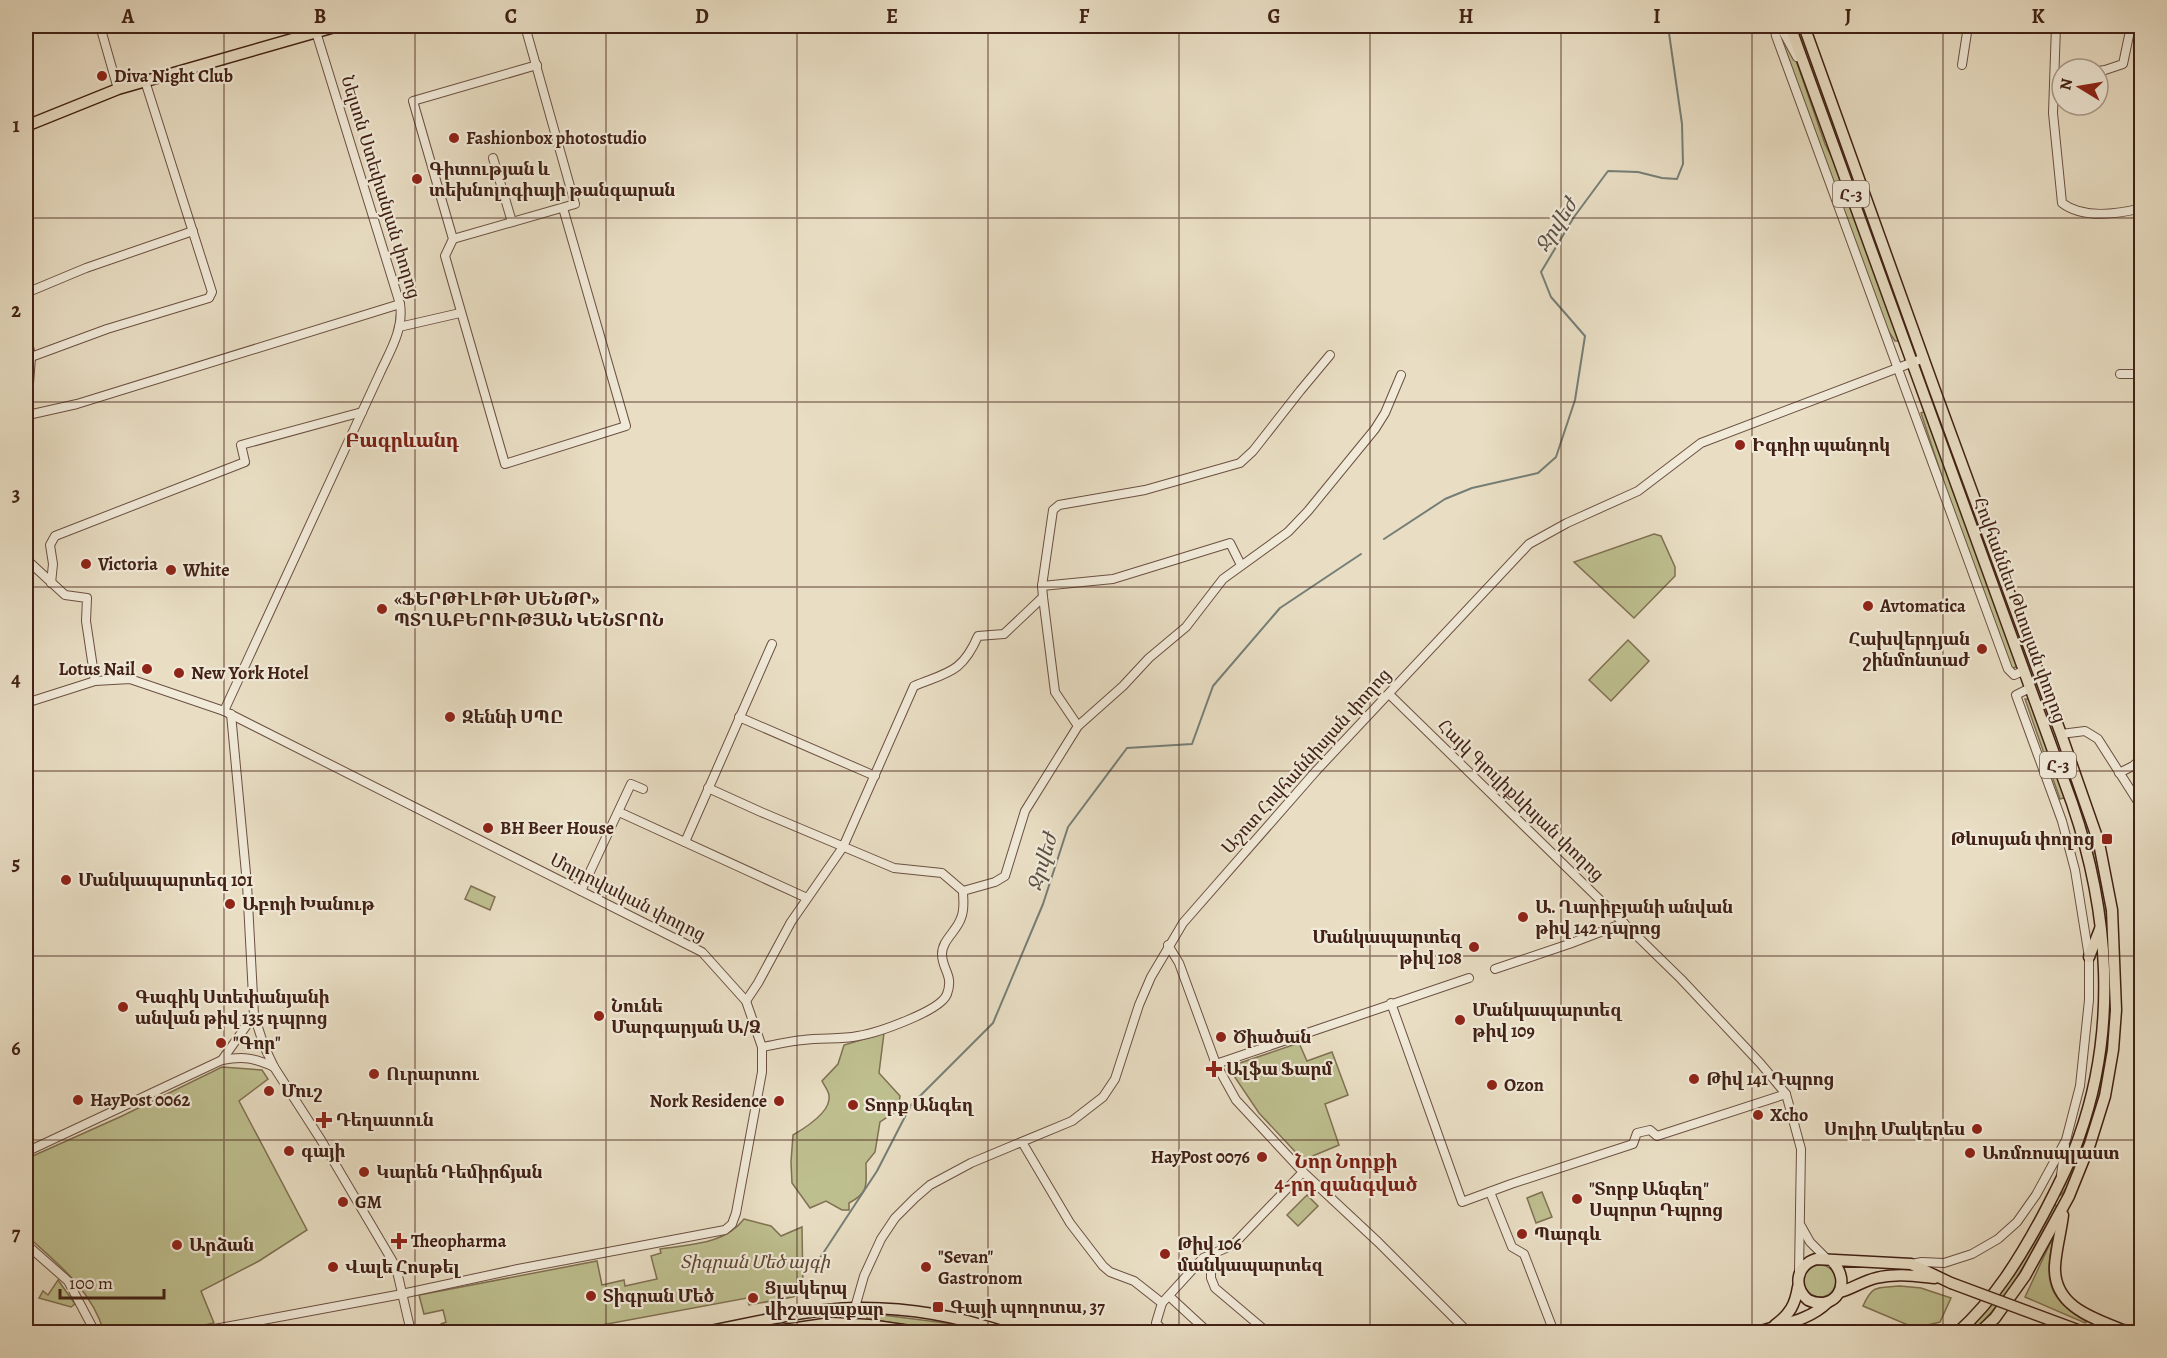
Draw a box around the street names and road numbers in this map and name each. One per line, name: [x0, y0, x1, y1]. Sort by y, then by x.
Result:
street label: Նելսոն Ստեփանյան փողոց: [336, 72, 426, 302]
road number: Հ-3: [1833, 181, 1869, 207]
street label: Հովհաննես Թևոսյան փողոց: [1968, 494, 2072, 726]
street label: Աշոտ Հովհաննիսյան փողոց: [1216, 663, 1396, 859]
street label: Հայկ Գյուլիքևխյան փողոց: [1432, 714, 1610, 886]
road number: Հ-3: [2040, 752, 2076, 778]
street label: Մոլդովական փողոց: [546, 847, 710, 947]

